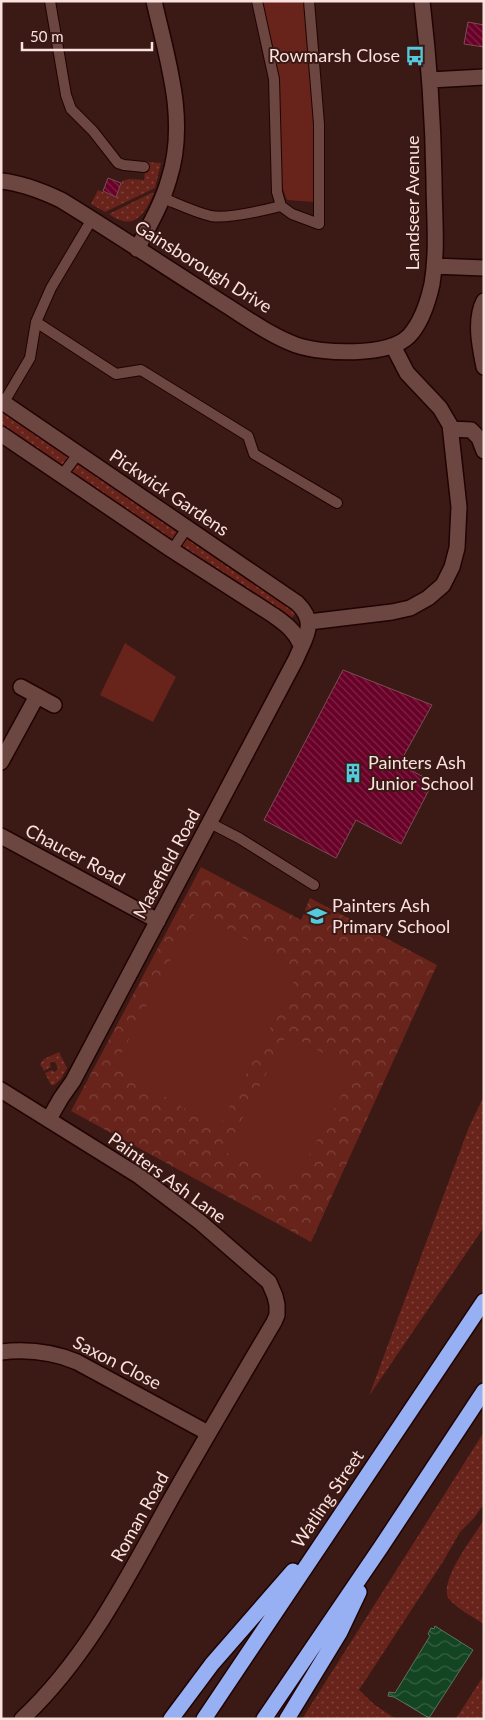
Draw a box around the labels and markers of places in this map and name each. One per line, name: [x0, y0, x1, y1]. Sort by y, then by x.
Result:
place label: Rowmarsh Close: [269, 44, 400, 66]
bus stop icon: Rowmarsh Close: [404, 45, 426, 67]
place label: Painters Ash Junior School: [368, 751, 474, 794]
building icon: Painters Ash Junior School: [342, 762, 364, 784]
place label: Painters Ash Primary School: [332, 894, 450, 937]
school or university icon: Painters Ash Primary School: [306, 905, 328, 927]

